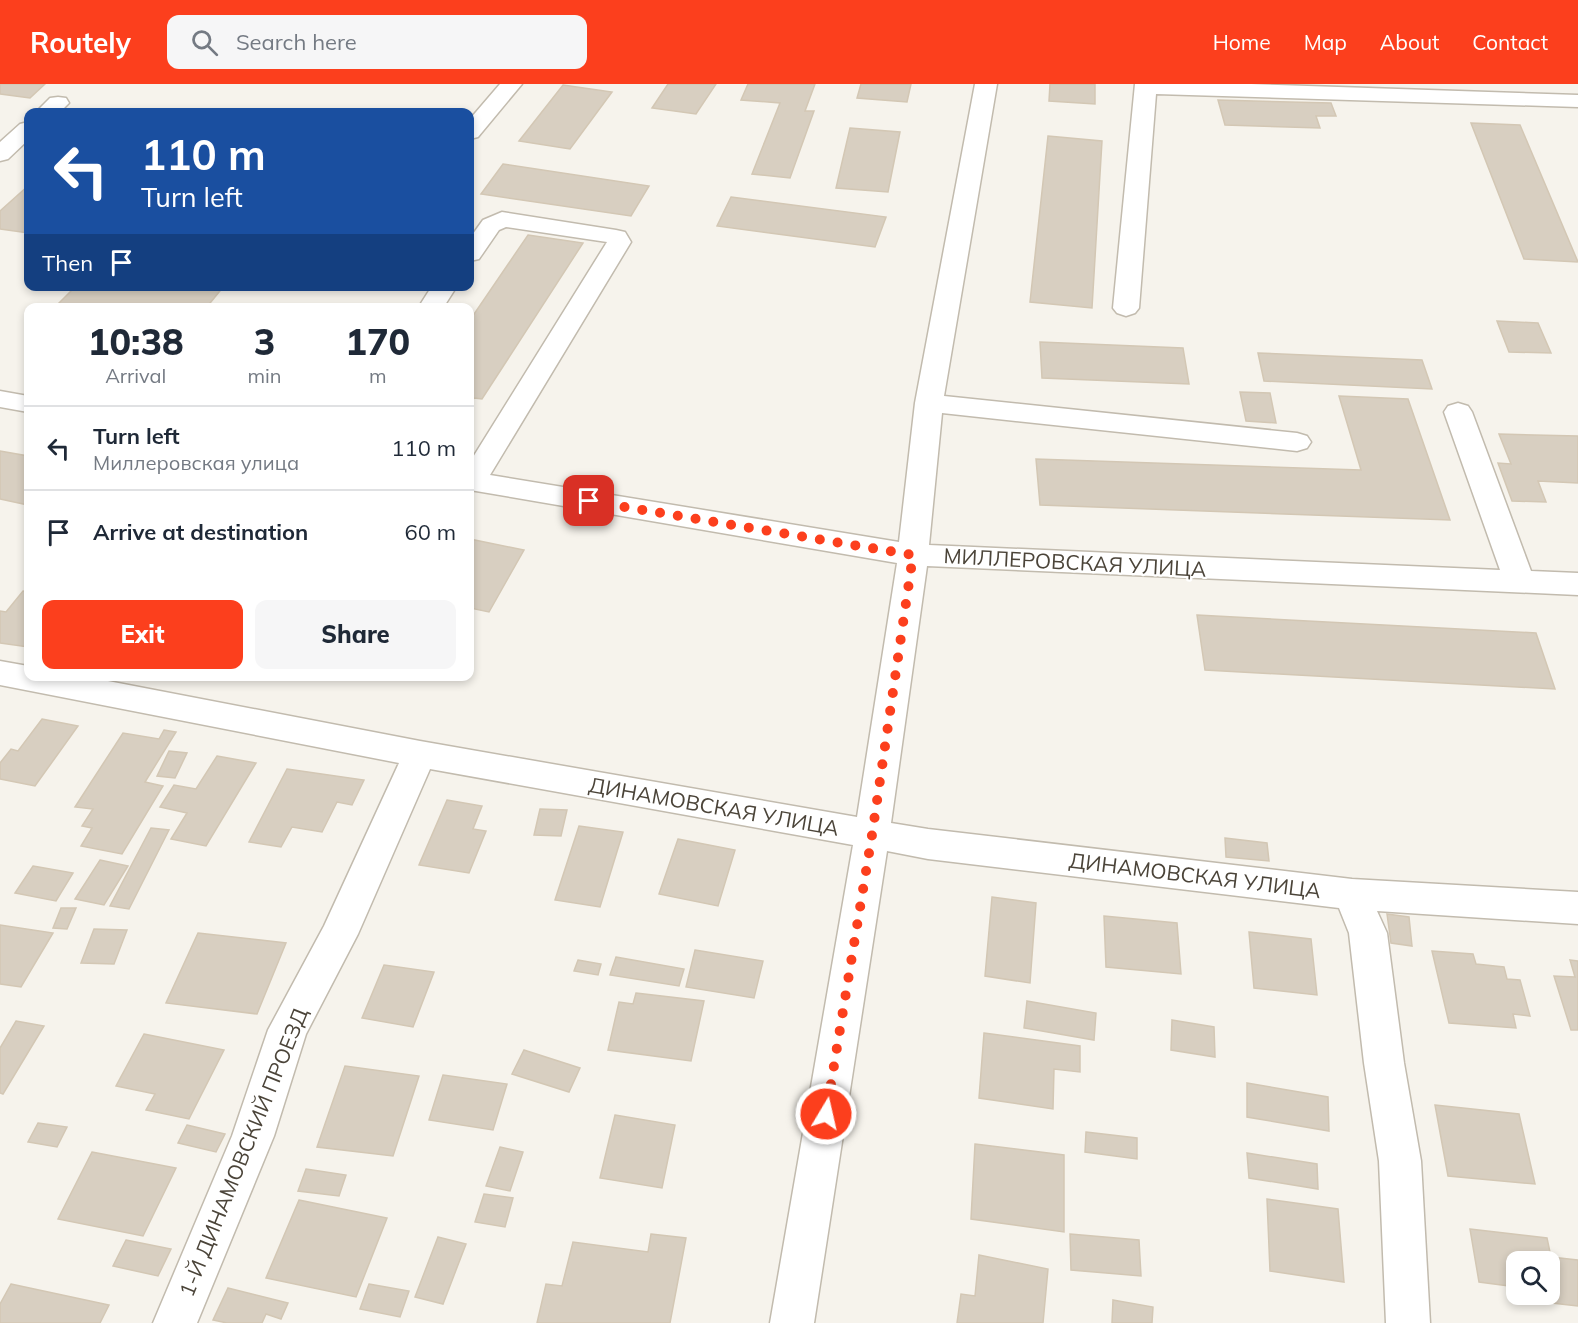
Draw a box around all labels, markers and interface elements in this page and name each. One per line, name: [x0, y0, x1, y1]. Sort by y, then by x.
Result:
search box: [167, 15, 587, 69]
text: Routely: [30, 25, 131, 60]
icon: search: [188, 26, 221, 59]
text: Search here: [236, 28, 357, 56]
text: Home: [1213, 29, 1271, 55]
text: Map: [1304, 29, 1347, 55]
text: About: [1380, 29, 1439, 55]
text: Contact: [1472, 29, 1548, 55]
text: 110 m: [141, 128, 266, 181]
icon: left: [42, 132, 120, 210]
text: Turn left: [141, 180, 243, 214]
icon: arrive: [105, 246, 138, 279]
text: Then: [42, 249, 93, 277]
text: 10:38: [88, 319, 184, 364]
text: 3: [254, 319, 275, 364]
text: 170: [345, 319, 410, 364]
text: Arrival: [105, 363, 166, 388]
text: min: [247, 363, 282, 388]
text: m: [369, 363, 387, 388]
text: Turn left: [93, 422, 180, 450]
icon: left: [42, 432, 75, 465]
text: 110 m: [391, 434, 456, 462]
text: Миллеровская улица: [93, 450, 299, 475]
pin: [563, 475, 614, 526]
icon: arrive: [572, 484, 605, 517]
icon: arrive: [42, 516, 75, 549]
text: Arrive at destination: [93, 518, 308, 546]
text: 60 m: [405, 518, 456, 546]
street label: МИЛЛЕРОВСКАЯ УЛИЦА: [943, 542, 1208, 582]
button: Exit: [42, 600, 243, 669]
button: Share: [255, 600, 456, 669]
street label: ДИНАМОВСКАЯ УЛИЦА: [587, 771, 842, 841]
street label: ДИНАМОВСКАЯ УЛИЦА: [1068, 847, 1323, 903]
street label: 1-Й ДИНАМОВСКИЙ ПРОЕЗД: [173, 1004, 313, 1300]
position arrow: [794, 1082, 858, 1146]
map controls: [1506, 1251, 1560, 1305]
button: search: [1506, 1251, 1560, 1305]

